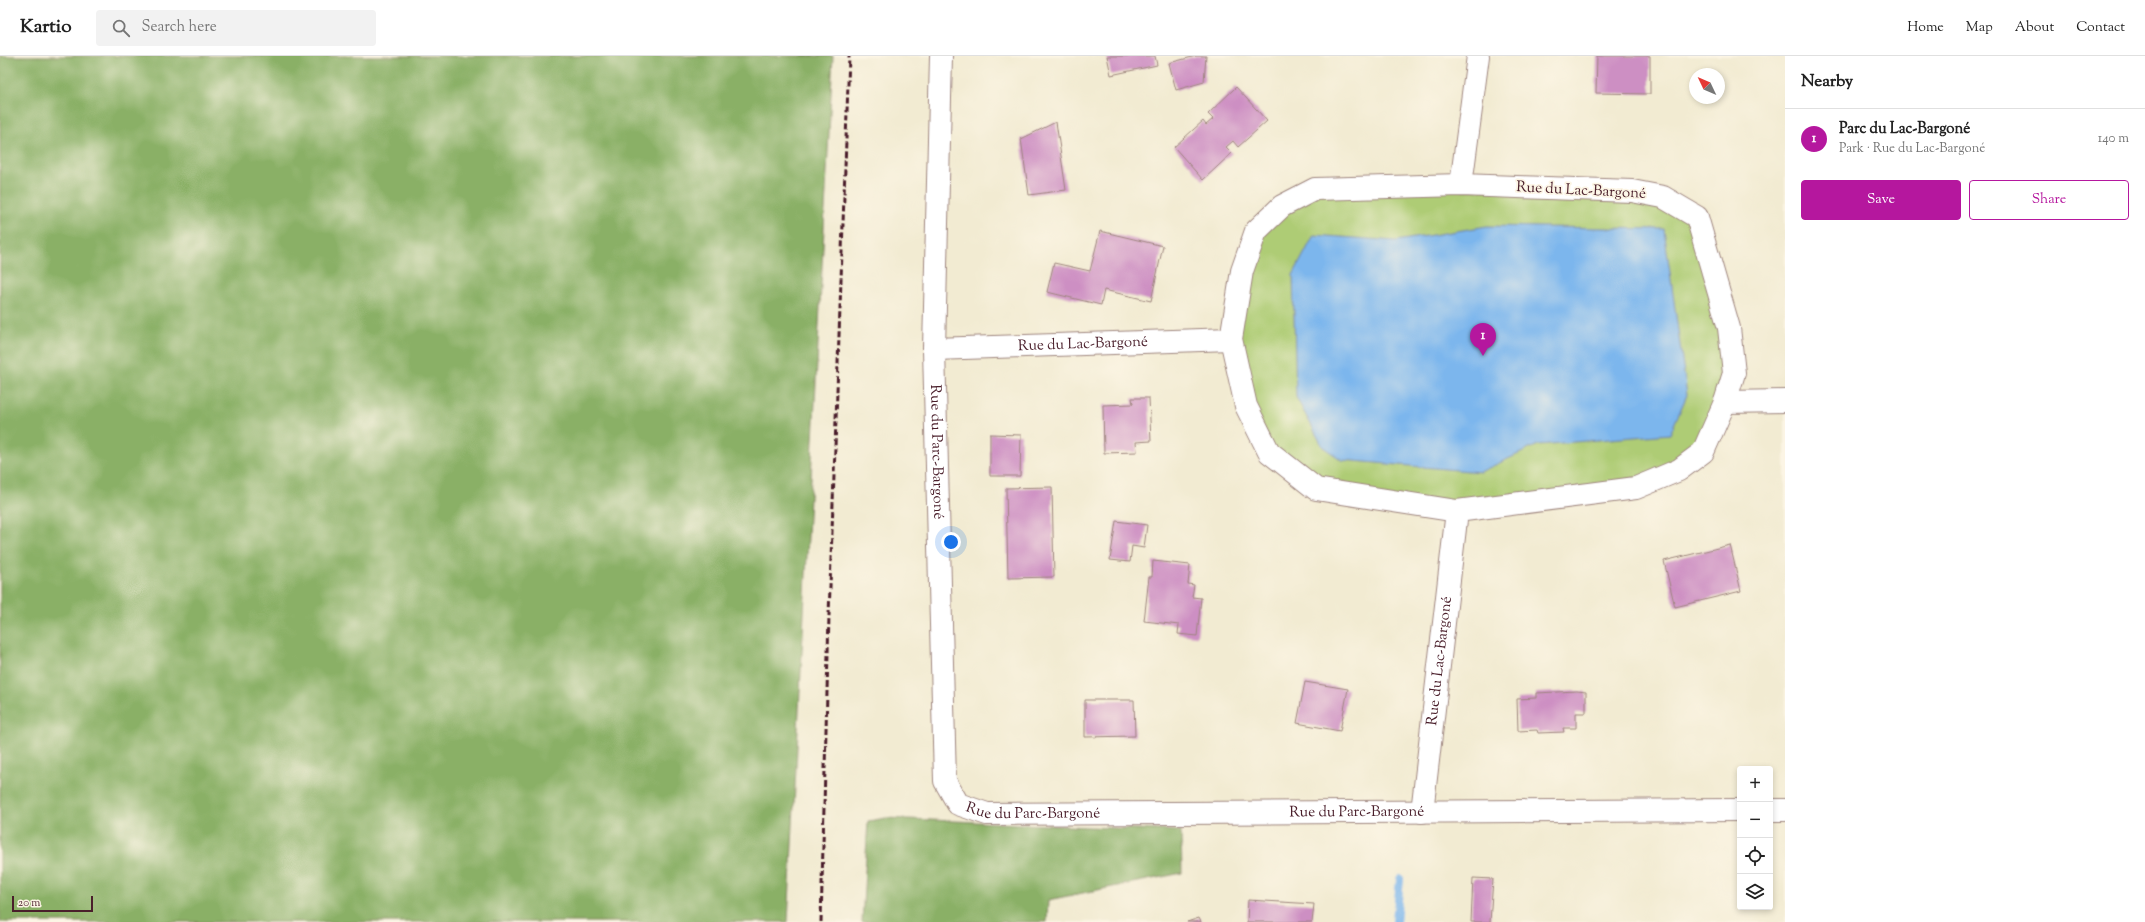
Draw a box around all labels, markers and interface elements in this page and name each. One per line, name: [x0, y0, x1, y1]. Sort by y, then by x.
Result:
search box: [96, 10, 376, 46]
text: Kartio: [20, 14, 72, 41]
icon: search: [110, 17, 132, 39]
text: Search here: [142, 17, 217, 38]
text: Home: [1907, 18, 1944, 38]
text: Map: [1966, 18, 1993, 38]
text: About: [2015, 18, 2054, 38]
text: Contact: [2076, 18, 2125, 38]
north arrow: [1689, 68, 1725, 104]
text: Nearby: [1801, 70, 1853, 94]
text: Parc du Lac-Bargoné: [1839, 119, 1970, 140]
text: 1: [1812, 130, 1816, 148]
text: 140 m: [2098, 130, 2129, 148]
text: Park · Rue du Lac-Bargoné: [1839, 140, 1985, 158]
street label: Rue du Lac-Bargoné: [1516, 177, 1646, 205]
button: Save: [1801, 180, 1961, 220]
button: Share: [1969, 180, 2129, 220]
pin: 1: [1470, 323, 1496, 356]
street label: Rue du Lac-Bargoné: [1018, 331, 1148, 357]
street label: Rue du Parc-Bargoné: [924, 384, 949, 520]
your location: [941, 532, 961, 552]
street label: Rue du Lac-Bargoné: [1422, 595, 1457, 727]
map controls: [1737, 766, 1773, 910]
button: +: [1737, 766, 1773, 802]
street label: Rue du Parc-Bargoné: [963, 797, 1100, 825]
street label: Rue du Parc-Bargoné: [1289, 801, 1424, 823]
button: −: [1737, 802, 1773, 838]
button: locate: [1737, 838, 1773, 874]
button: layers: [1737, 874, 1773, 910]
scale bar: [12, 894, 93, 913]
text: 20 m: [18, 895, 40, 911]

